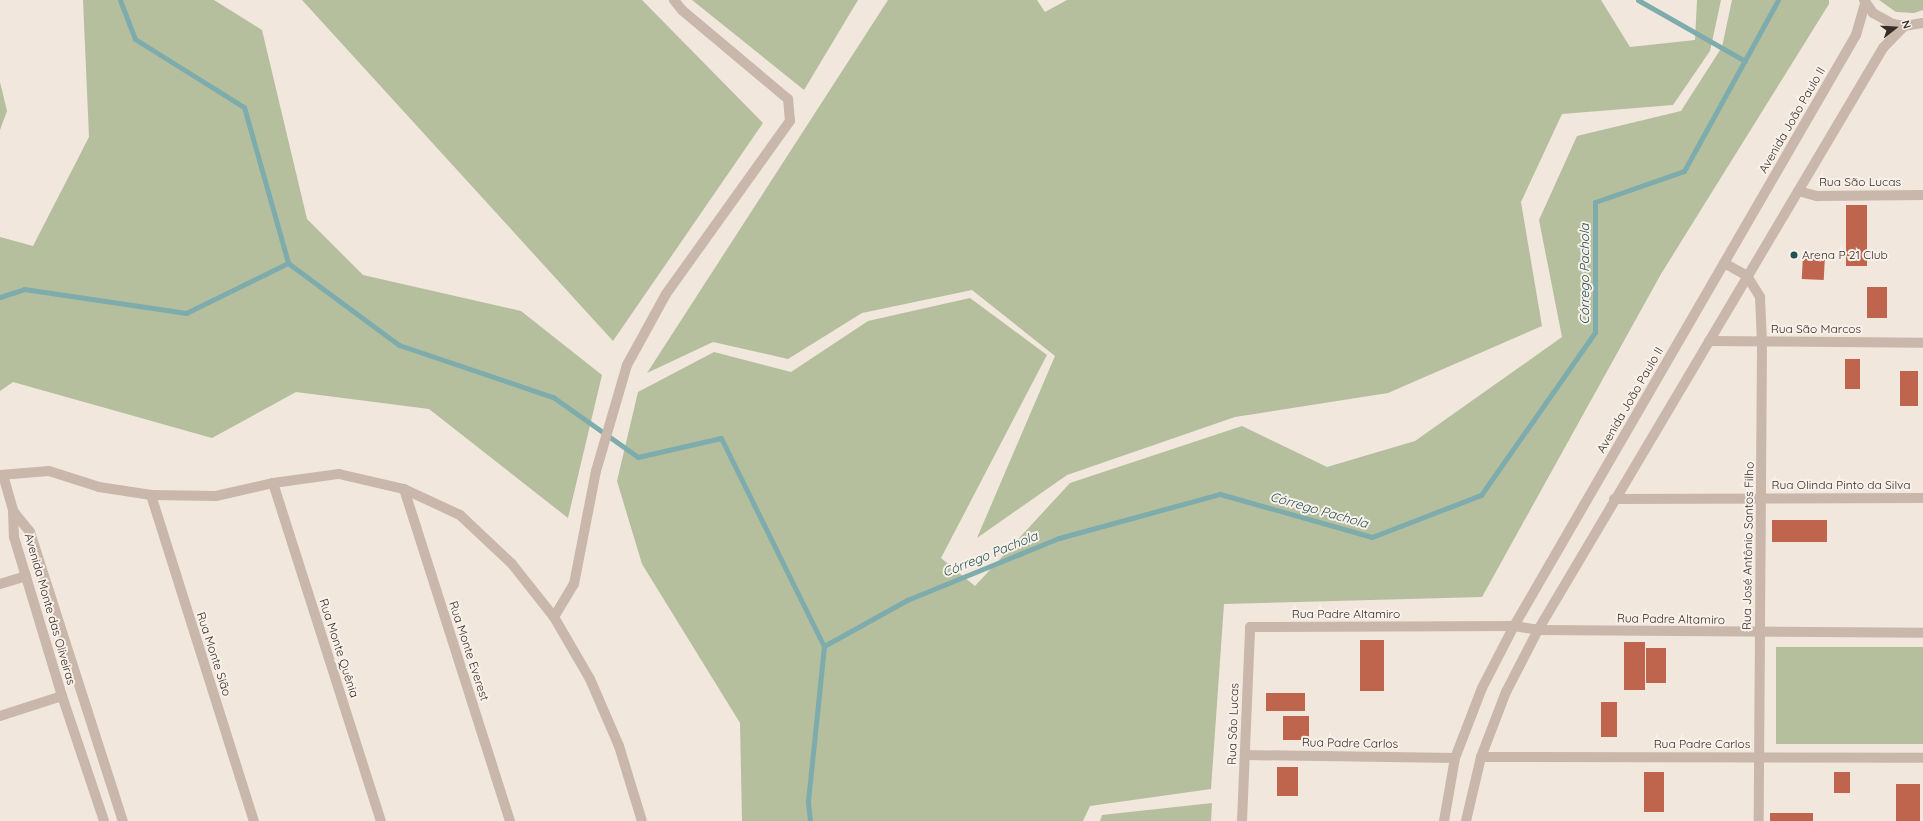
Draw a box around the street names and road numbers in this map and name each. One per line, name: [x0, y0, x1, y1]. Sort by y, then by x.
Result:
street label: Avenida João Paulo II: [1756, 64, 1828, 176]
street label: Rua São Lucas: [1819, 175, 1901, 189]
street label: Rua São Marcos: [1771, 322, 1861, 336]
street label: Avenida João Paulo II: [1594, 344, 1666, 456]
street label: Rua José Antônio Santos Filho: [1739, 462, 1757, 630]
street label: Rua Olinda Pinto da Silva: [1772, 478, 1910, 492]
street label: Avenida Monte das Oliveiras: [21, 532, 79, 686]
street label: Rua Monte Quênia: [316, 597, 362, 699]
street label: Rua Monte Everest: [446, 599, 492, 703]
street label: Rua Padre Altamiro: [1292, 607, 1400, 621]
street label: Rua Monte Sião: [194, 610, 234, 698]
street label: Rua Padre Altamiro: [1617, 611, 1725, 627]
street label: Rua São Lucas: [1224, 683, 1242, 765]
street label: Rua Padre Carlos: [1302, 735, 1398, 751]
street label: Rua Padre Carlos: [1654, 737, 1750, 751]

